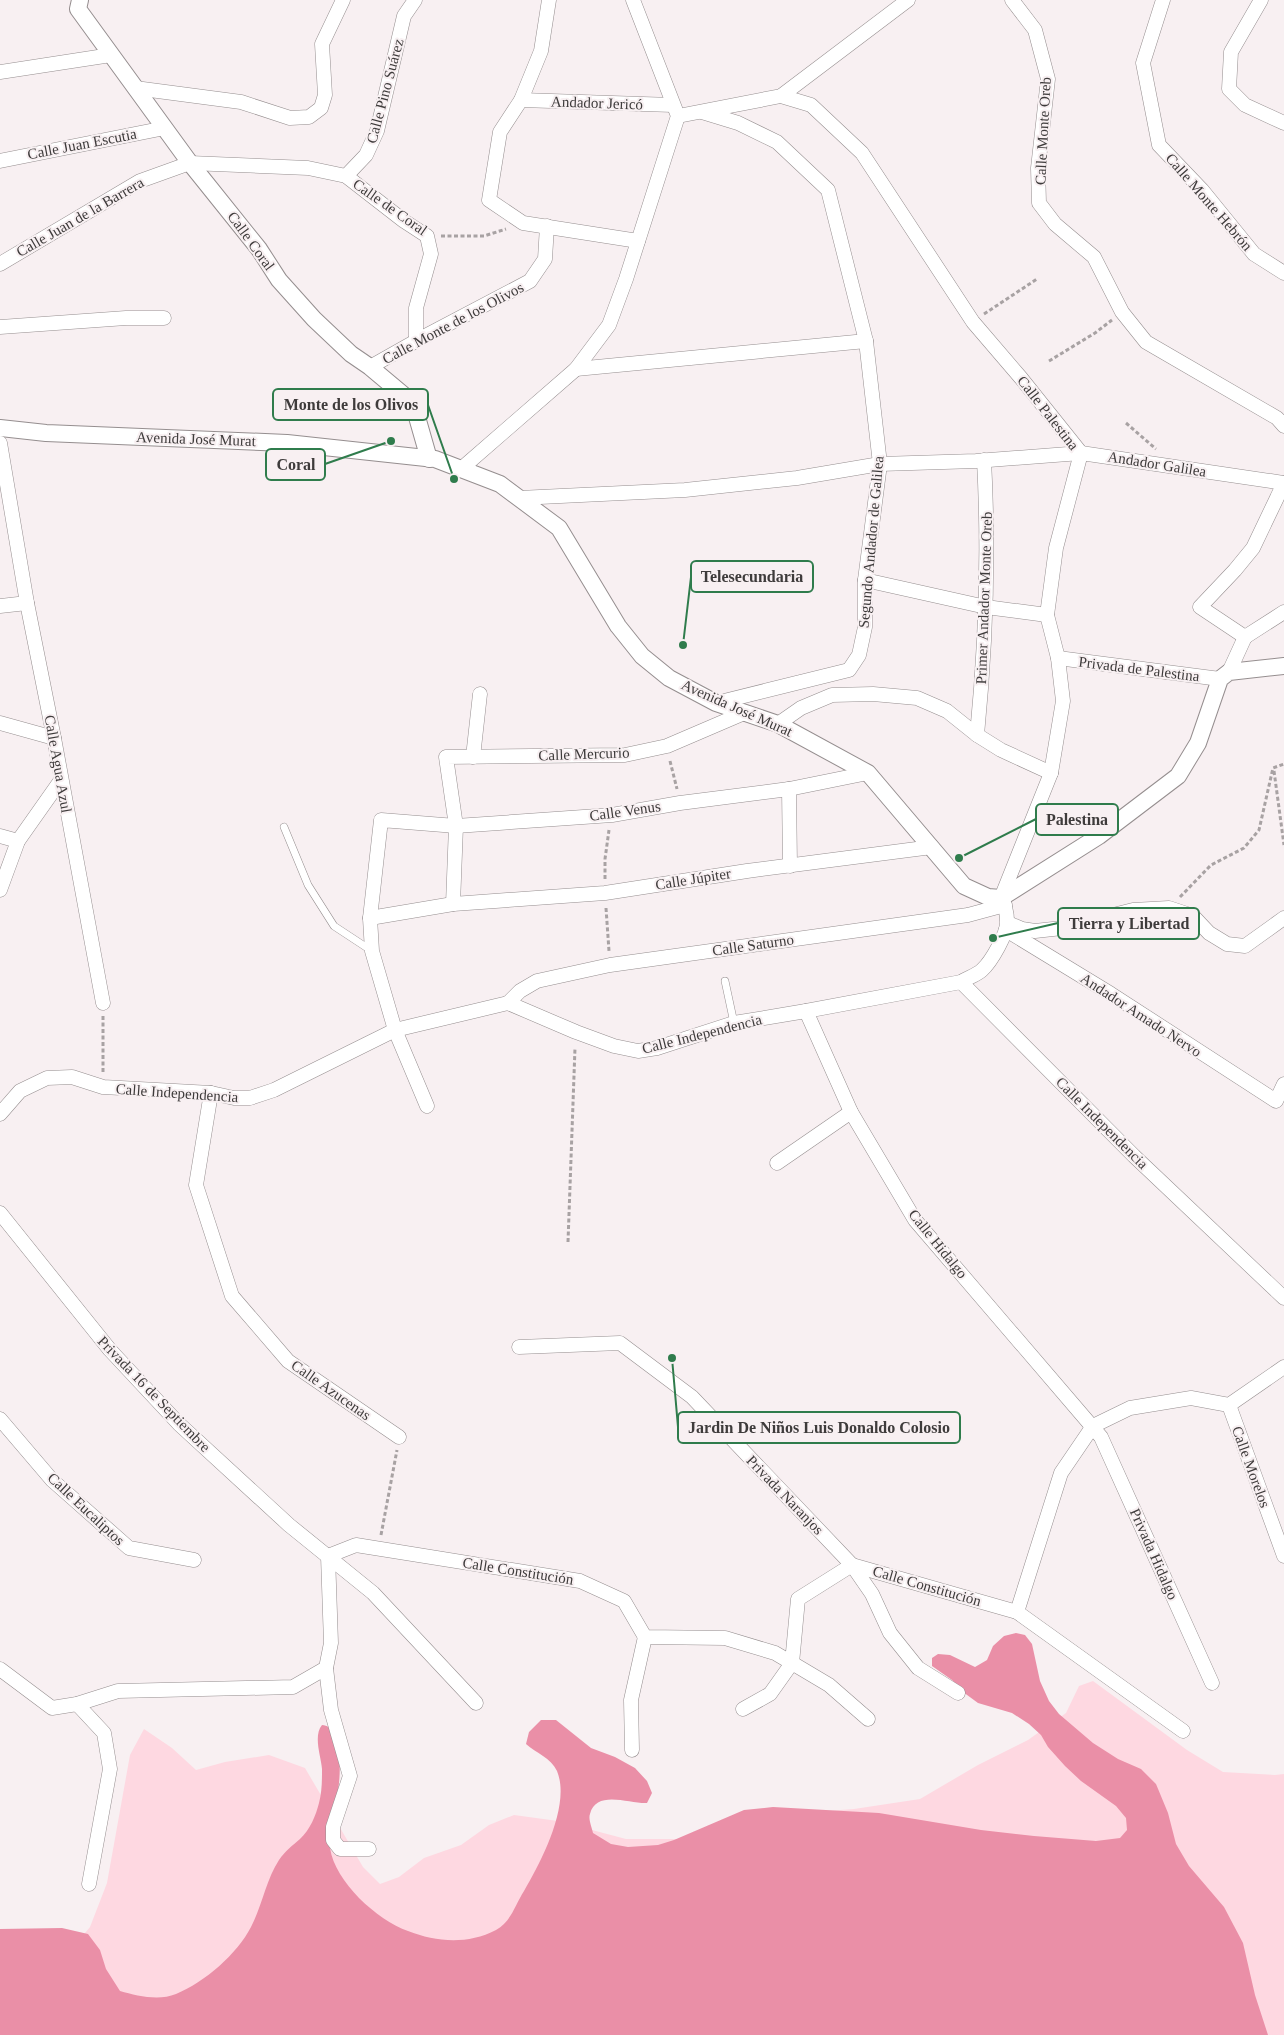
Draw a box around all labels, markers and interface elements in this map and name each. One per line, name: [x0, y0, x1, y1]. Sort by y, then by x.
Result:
street label: Calle Pino Suárez: [363, 37, 407, 145]
street label: Calle Monte Oreb: [1032, 76, 1054, 186]
street label: Andador Jericó: [551, 93, 643, 113]
street label: Calle Juan Escutia: [26, 126, 138, 162]
street label: Calle Monte Hebrón: [1163, 150, 1256, 254]
street label: Calle Juan de la Barrera: [14, 174, 147, 260]
street label: Calle de Coral: [350, 176, 430, 238]
street label: Calle Coral: [224, 208, 278, 274]
street label: Calle Monte de los Olivos: [380, 279, 526, 367]
street label: Calle Palestina: [1014, 373, 1082, 453]
callout: Monte de los Olivos: [273, 389, 428, 420]
text: Monte de los Olivos: [284, 396, 418, 413]
street label: Avenida José Murat: [136, 429, 257, 449]
street label: Andador Galilea: [1107, 448, 1208, 480]
callout: Coral: [266, 449, 325, 480]
street label: Segundo Andador de Galilea: [855, 455, 887, 629]
text: Coral: [276, 456, 316, 473]
street label: Primer Andador Monte Oreb: [973, 511, 995, 685]
callout: Telesecundaria: [691, 561, 813, 592]
text: Telesecundaria: [701, 568, 803, 585]
street label: Privada de Palestina: [1078, 654, 1201, 684]
street label: Avenida José Murat: [679, 676, 796, 740]
street label: Calle Agua Azul: [42, 714, 74, 814]
street label: Calle Mercurio: [538, 744, 630, 764]
street label: Calle Venus: [588, 798, 662, 824]
callout: Palestina: [1036, 804, 1118, 835]
text: Palestina: [1046, 811, 1108, 828]
street label: Calle Júpiter: [654, 865, 732, 893]
callout: Tierra y Libertad: [1058, 908, 1199, 939]
text: Tierra y Libertad: [1069, 915, 1189, 933]
street label: Calle Saturno: [711, 931, 795, 959]
street label: Andador Amado Nervo: [1078, 970, 1204, 1060]
street label: Calle Independencia: [640, 1011, 764, 1057]
street label: Calle Independencia: [1053, 1074, 1151, 1172]
street label: Calle Independencia: [115, 1081, 239, 1105]
street label: Calle Hidalgo: [905, 1206, 971, 1282]
street label: Privada 16 de Septiembre: [95, 1333, 214, 1455]
street label: Calle Azucenas: [288, 1357, 374, 1423]
callout: Jardin De Niños Luis Donaldo Colosio: [678, 1412, 960, 1443]
text: Jardin De Niños Luis Donaldo Colosio: [688, 1419, 950, 1436]
street label: Calle Morelos: [1229, 1424, 1273, 1510]
street label: Privada Naranjos: [743, 1452, 827, 1538]
street label: Calle Eucaliptos: [44, 1469, 128, 1549]
street label: Privada Hidalgo: [1127, 1506, 1181, 1602]
street label: Calle Constitución: [461, 1554, 575, 1588]
street label: Calle Constitución: [871, 1563, 984, 1609]

